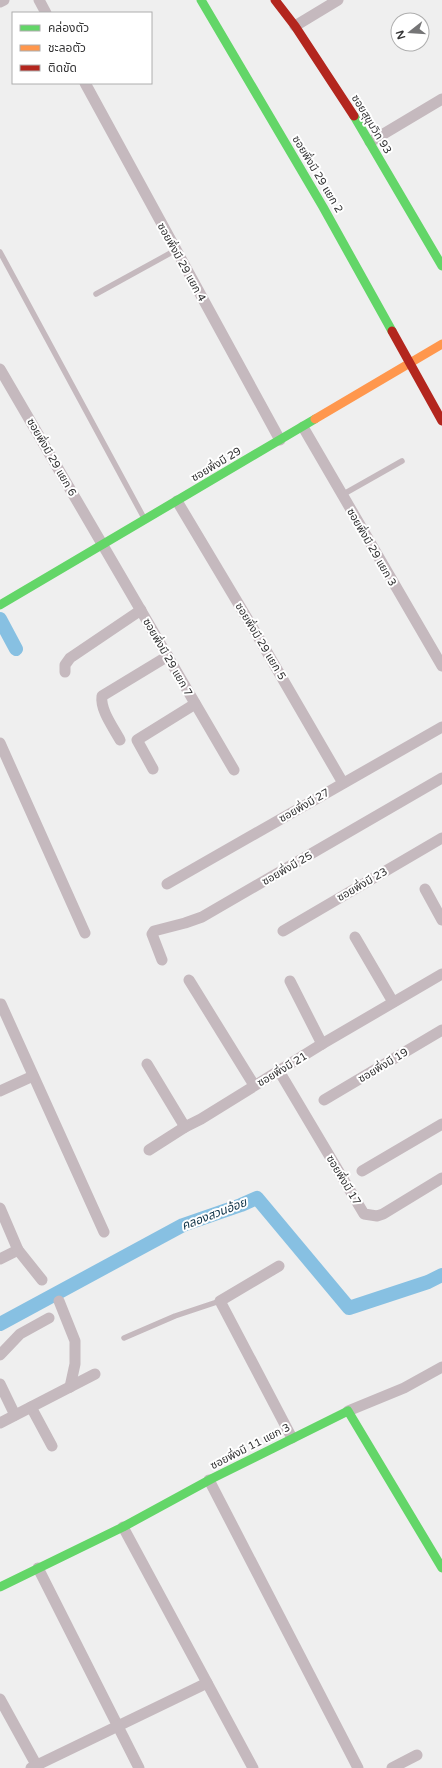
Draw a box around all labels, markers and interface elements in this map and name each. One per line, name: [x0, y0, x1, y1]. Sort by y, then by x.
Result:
legend: [12, 12, 152, 84]
north arrow: [390, 12, 430, 52]
text: คล่องตัว: [48, 21, 89, 35]
text: N: [393, 29, 408, 41]
text: ชะลอตัว: [48, 41, 86, 55]
text: ติดขัด: [48, 61, 77, 75]
street label: ซอยสุขุมวิท 93: [349, 92, 394, 156]
street label: ซอยพึ่งมี 29 แยก 2: [289, 132, 347, 215]
street label: ซอยพึ่งมี 29 แยก 4: [155, 220, 210, 304]
street label: ซอยพึ่งมี 29 แยก 6: [24, 415, 81, 499]
street label: ซอยพึ่งมี 29: [188, 443, 244, 484]
street label: ซอยพึ่งมี 29 แยก 3: [344, 505, 401, 589]
street label: ซอยพึ่งมี 29 แยก 5: [232, 599, 290, 682]
street label: ซอยพึ่งมี 29 แยก 7: [140, 615, 197, 699]
street label: ซอยพึ่งมี 27: [276, 784, 332, 825]
street label: ซอยพึ่งมี 25: [259, 847, 315, 888]
street label: ซอยพึ่งมี 23: [334, 863, 390, 904]
street label: ซอยพึ่งมี 19: [355, 1044, 411, 1085]
street label: ซอยพึ่งมี 21: [254, 1048, 310, 1089]
street label: ซอยพึ่งมี 17: [324, 1152, 365, 1208]
water label: คลองสวนอ้อย: [179, 1195, 249, 1233]
street label: ซอยพึ่งมี 11 แยก 3: [207, 1419, 292, 1472]

